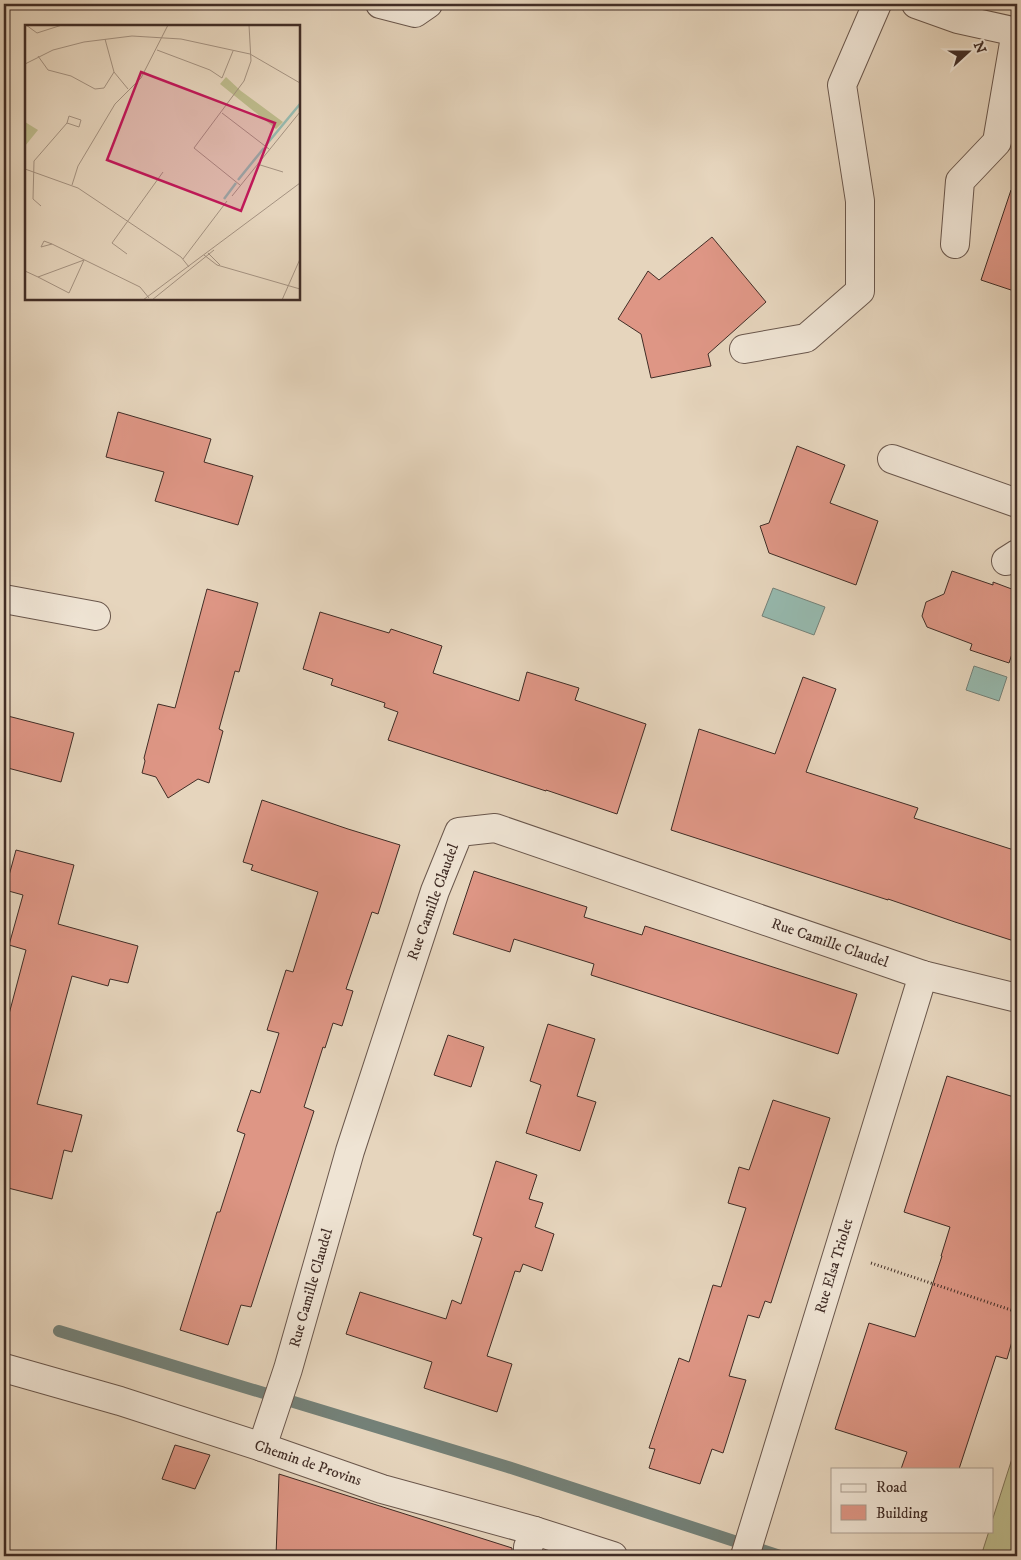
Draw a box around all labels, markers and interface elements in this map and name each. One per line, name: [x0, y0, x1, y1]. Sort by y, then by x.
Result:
inset map: [25, 25, 300, 300]
north arrow: [944, 28, 994, 78]
text: N: [969, 39, 990, 57]
street label: Rue Camille Claudel: [403, 841, 463, 963]
street label: Rue Camille Claudel: [769, 914, 892, 972]
street label: Rue Elsa Triolet: [811, 1216, 858, 1316]
street label: Rue Camille Claudel: [285, 1226, 337, 1350]
street label: Chemin de Provins: [252, 1436, 364, 1490]
legend: [831, 1468, 994, 1532]
text: Road: [876, 1478, 908, 1497]
text: Building: [876, 1504, 928, 1523]

